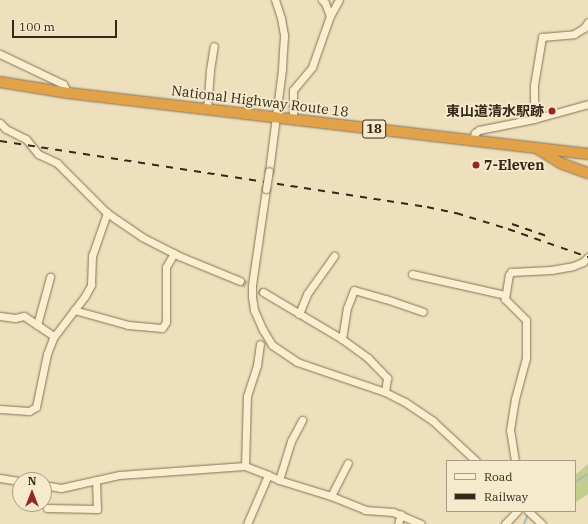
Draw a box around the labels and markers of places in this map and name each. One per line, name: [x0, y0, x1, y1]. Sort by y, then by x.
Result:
place label: 東山道清水駅跡: [446, 103, 544, 119]
marker: 東山道清水駅跡: [547, 106, 557, 116]
place label: 7-Eleven: [484, 157, 544, 173]
marker: 7-Eleven: [471, 160, 481, 170]

